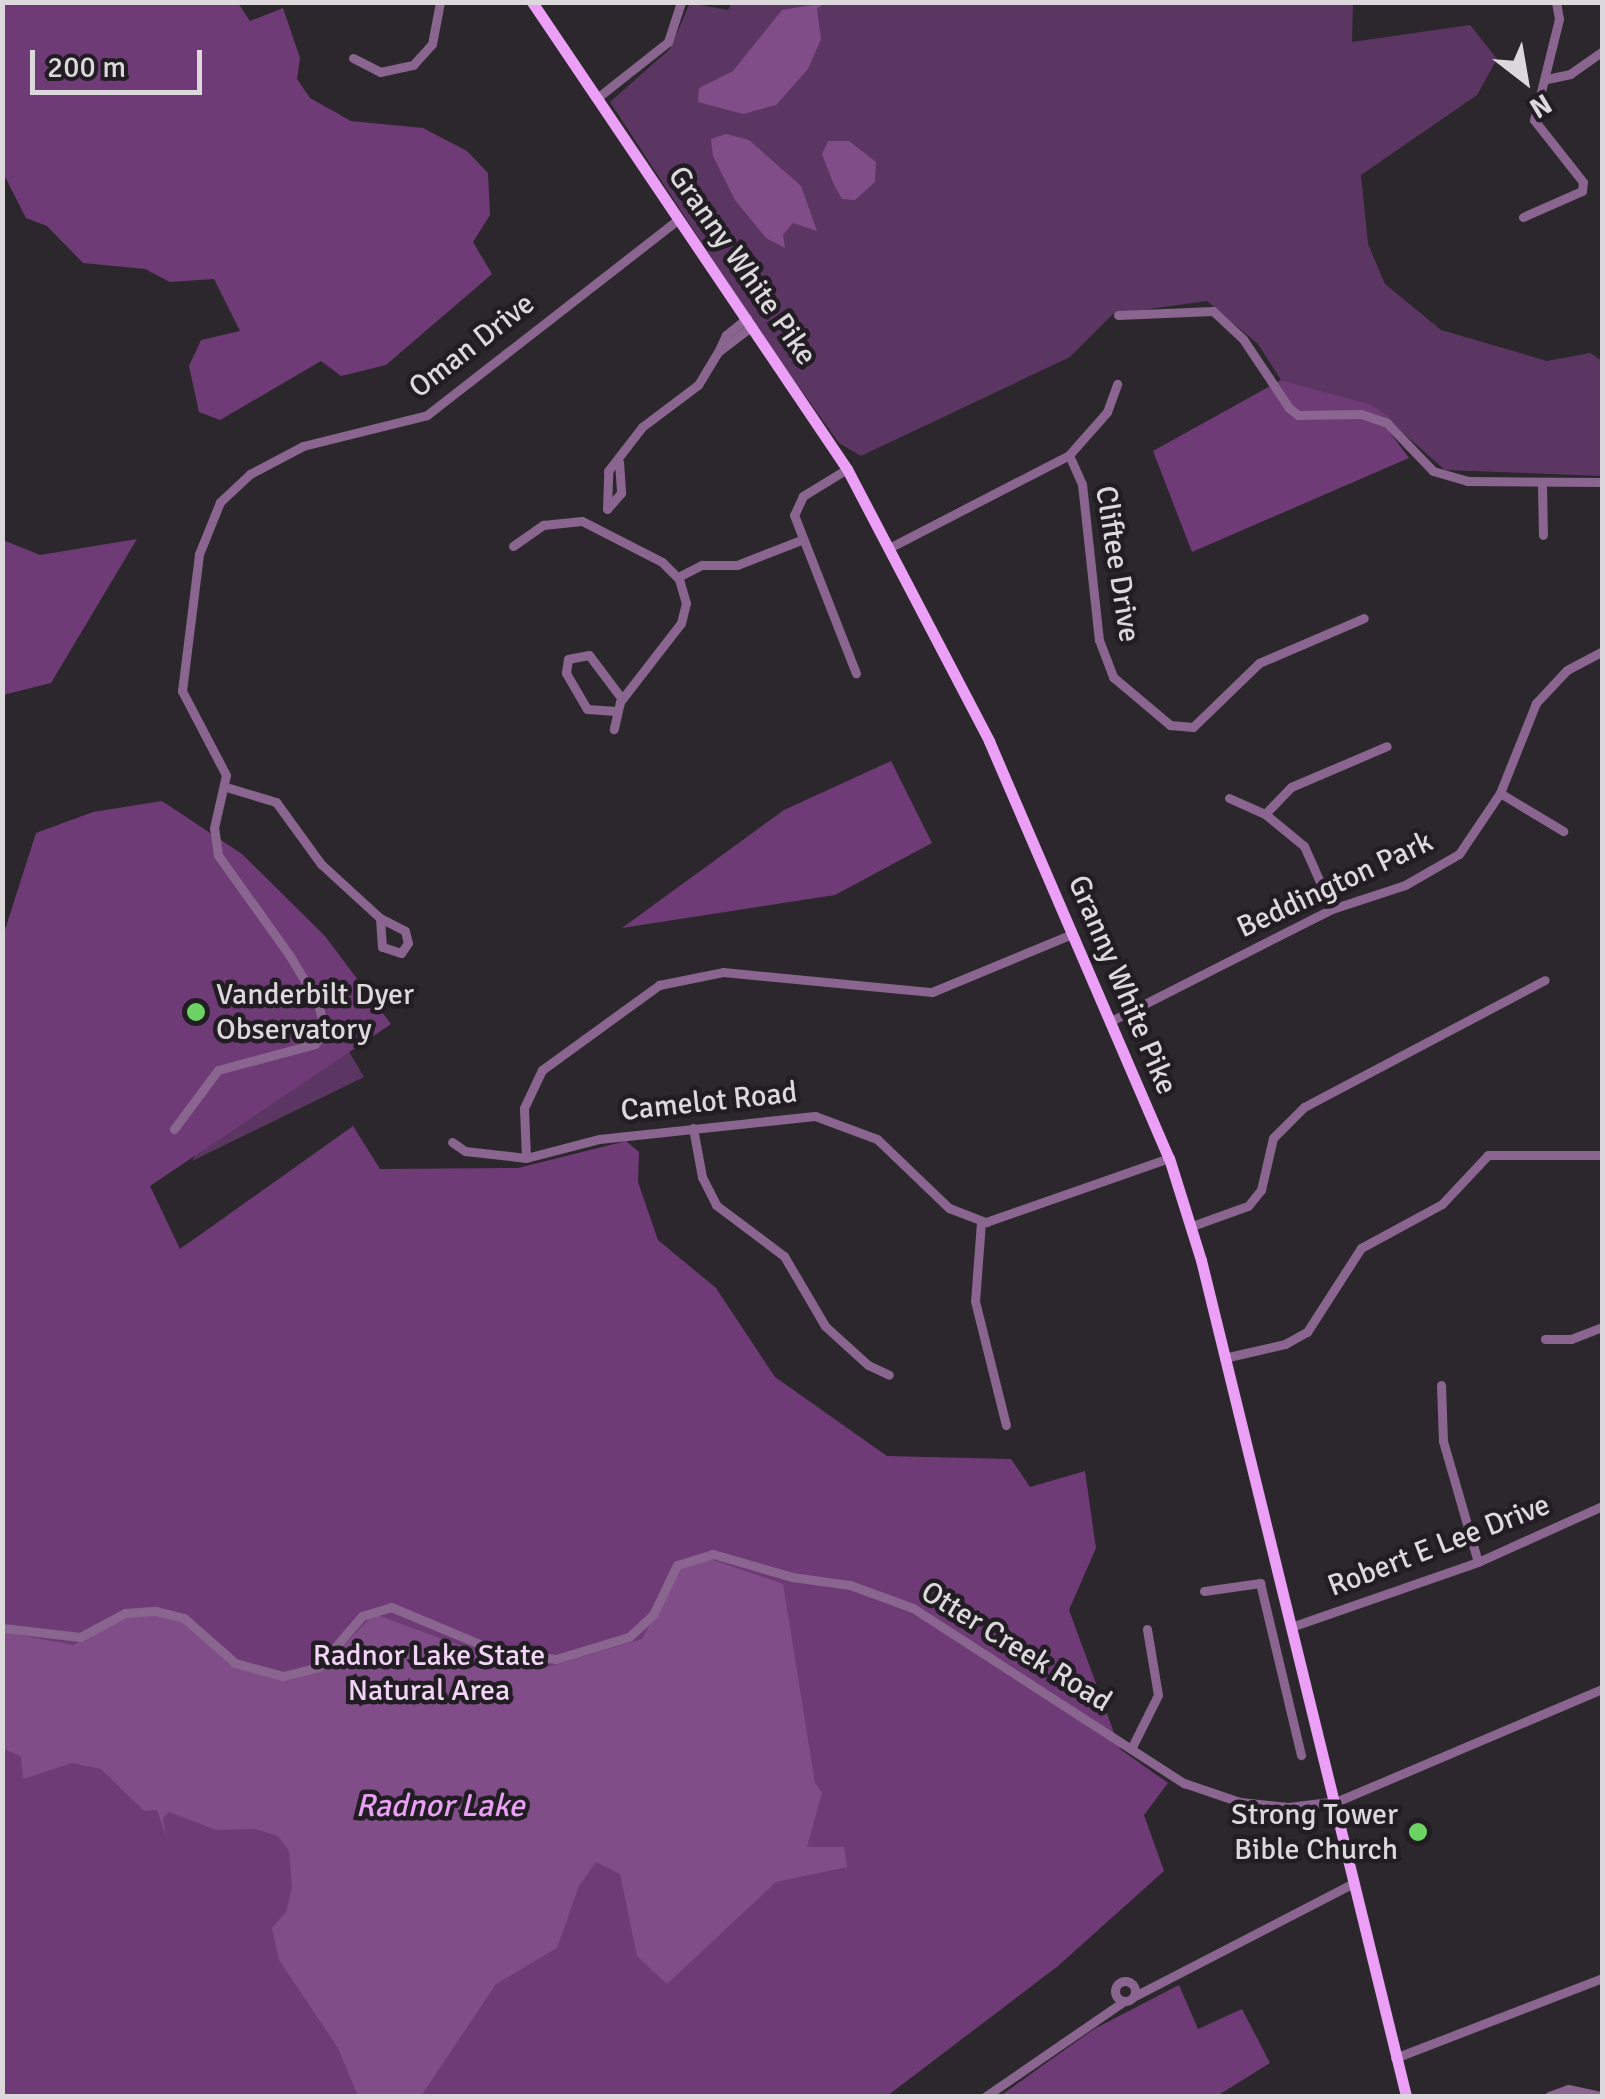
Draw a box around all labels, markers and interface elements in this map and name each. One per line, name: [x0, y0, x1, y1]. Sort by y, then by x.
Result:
scale bar: [35, 30, 208, 92]
north arrow: [1475, 30, 1575, 130]
text: 200 m: [47, 49, 126, 86]
text: N: [1523, 86, 1558, 125]
street label: Granny White Pike: [660, 160, 824, 372]
street label: Oman Drive: [402, 286, 542, 406]
street label: Cliftee Drive: [1087, 483, 1147, 645]
street label: Beddington Park: [1231, 824, 1439, 946]
street label: Granny White Pike: [1060, 870, 1184, 1100]
place label: Vanderbilt Dyer Observatory: [216, 977, 414, 1048]
marker: Vanderbilt Dyer Observatory: [185, 1001, 207, 1023]
street label: Camelot Road: [619, 1075, 799, 1129]
street label: Robert E Lee Drive: [1323, 1487, 1555, 1605]
street label: Otter Creek Road: [914, 1574, 1118, 1720]
park label: Radnor Lake State Natural Area: [313, 1638, 545, 1708]
water label: Radnor Lake: [356, 1787, 524, 1825]
place label: Strong Tower Bible Church: [1231, 1797, 1398, 1868]
marker: Strong Tower Bible Church: [1407, 1821, 1429, 1843]

